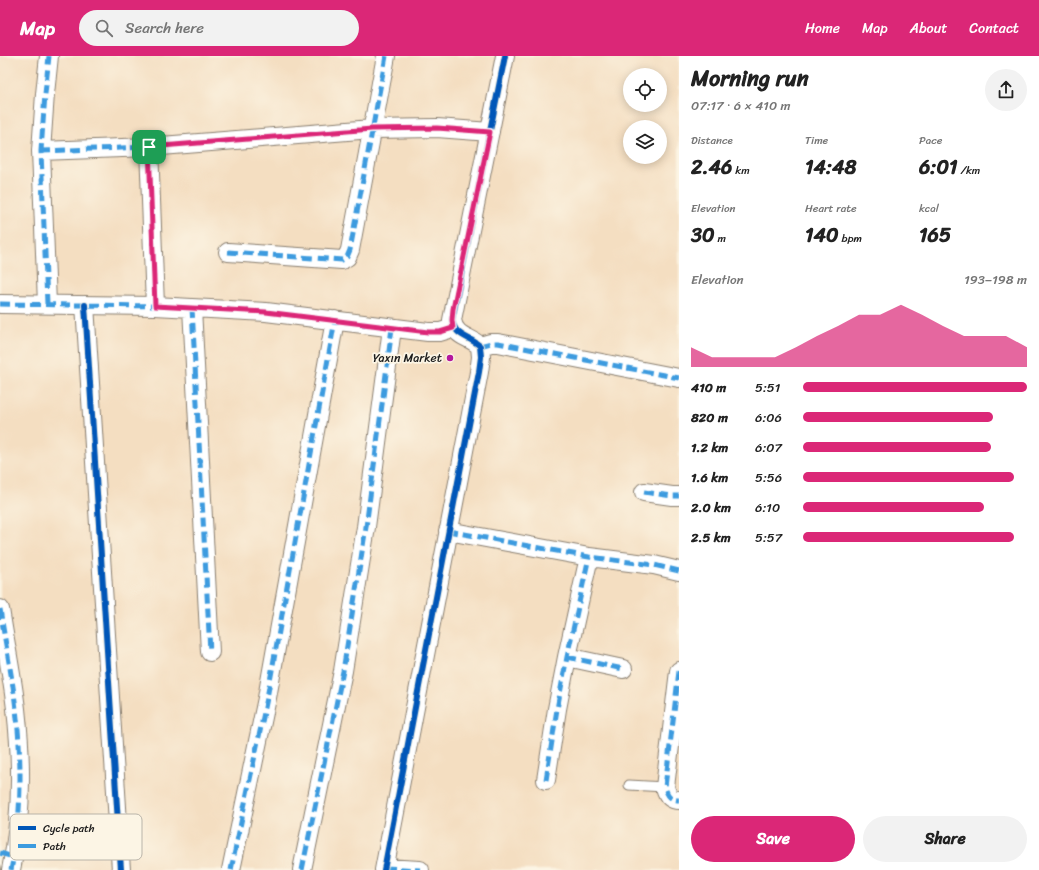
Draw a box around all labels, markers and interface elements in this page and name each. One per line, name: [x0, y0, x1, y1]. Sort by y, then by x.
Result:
search box: [79, 10, 359, 46]
text: Map: [20, 12, 55, 45]
text: Search here: [125, 15, 204, 41]
text: Home: [805, 16, 840, 41]
text: Map: [862, 16, 888, 41]
text: About: [910, 16, 947, 41]
text: Contact: [969, 16, 1019, 41]
icon: search: [93, 17, 115, 39]
text: Morning run: [691, 59, 809, 98]
map controls: [623, 68, 667, 164]
button: locate: [623, 68, 667, 112]
button: share: [985, 69, 1027, 111]
text: 07:17 · 6 × 410 m: [691, 94, 790, 117]
button: layers: [623, 120, 667, 164]
pin: [132, 130, 166, 164]
text: Distance: [691, 131, 733, 150]
text: Time: [805, 131, 828, 150]
text: Pace: [919, 131, 942, 150]
icon: arrive: [138, 136, 160, 158]
text: 2.46: [691, 150, 732, 185]
text: 14:48: [805, 150, 857, 185]
text: 6:01: [919, 150, 958, 185]
text: km: [732, 161, 750, 180]
text: /km: [958, 161, 980, 180]
text: Elevation: [691, 199, 736, 218]
text: Heart rate: [805, 199, 857, 218]
text: kcal: [919, 199, 939, 218]
text: 30: [691, 218, 715, 253]
text: 140: [805, 218, 839, 253]
text: 165: [919, 218, 951, 253]
text: m: [715, 229, 726, 248]
text: bpm: [839, 229, 862, 248]
text: Elevation: [691, 268, 744, 291]
text: 193–198 m: [964, 268, 1027, 291]
place label: Yaxın Market: [373, 347, 442, 369]
marker: Yaxın Market: [445, 353, 455, 363]
text: 410 m: [691, 376, 726, 399]
text: 5:51: [755, 376, 780, 399]
text: 820 m: [691, 406, 728, 429]
text: 6:06: [755, 406, 782, 429]
text: 1.2 km: [691, 436, 728, 459]
text: 6:07: [755, 436, 782, 459]
text: 1.6 km: [691, 466, 728, 489]
text: 5:56: [755, 466, 782, 489]
text: 2.0 km: [691, 496, 731, 519]
text: 6:10: [755, 496, 780, 519]
text: 2.5 km: [691, 526, 731, 549]
text: 5:57: [755, 526, 782, 549]
legend: [10, 814, 142, 860]
button: Save: [691, 816, 855, 862]
button: Share: [863, 816, 1027, 862]
text: Cycle path: [43, 819, 95, 838]
text: Path: [43, 837, 66, 856]

